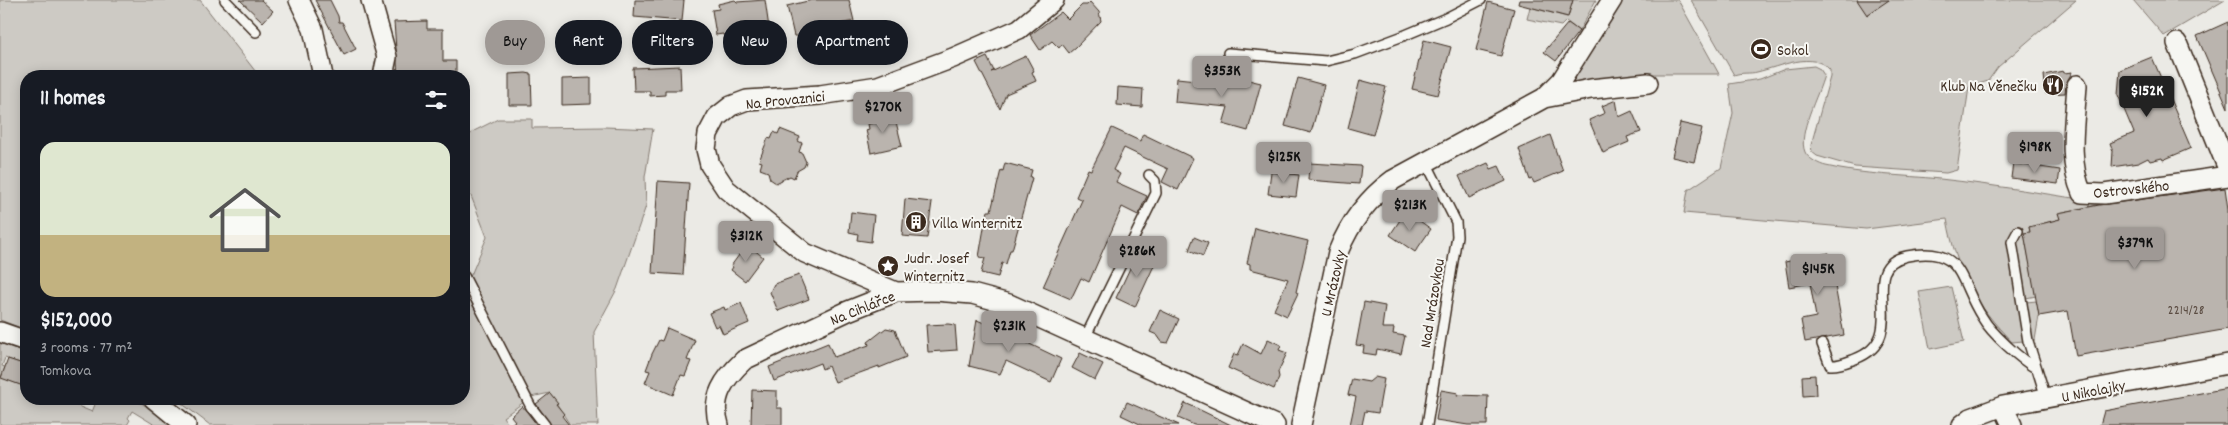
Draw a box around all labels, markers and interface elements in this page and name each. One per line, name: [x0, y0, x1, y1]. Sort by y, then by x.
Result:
chip: Buy: [485, 20, 545, 65]
chip: Rent: [555, 20, 622, 65]
chip: Filters: [632, 20, 713, 65]
chip: New: [723, 20, 787, 65]
chip: Apartment: [797, 20, 908, 65]
sports icon: Sokol: [1749, 37, 1773, 61]
place label: Sokol: [1777, 40, 1809, 63]
pin: $353K: [1187, 56, 1257, 98]
text: $353K: [1203, 60, 1241, 83]
restaurant icon: Klub Na Věnečku: [2041, 73, 2065, 97]
place label: Klub Na Věnečku: [1940, 76, 2037, 99]
pin: $152K: [2112, 76, 2182, 118]
text: $152K: [2130, 80, 2164, 103]
text: 11 homes: [40, 85, 105, 115]
icon: filters: [422, 86, 450, 114]
street label: Na Provaznici: [745, 86, 826, 117]
pin: $270K: [848, 92, 918, 134]
text: $270K: [864, 96, 902, 119]
pin: $198K: [2000, 132, 2070, 174]
text: $198K: [2019, 136, 2051, 159]
pin: $125K: [1249, 142, 1319, 184]
text: $125K: [1267, 146, 1301, 169]
icon: home: [200, 175, 290, 265]
street label: Ostrovského: [2092, 175, 2170, 206]
pin: $213K: [1375, 190, 1445, 232]
text: $213K: [1393, 194, 1427, 217]
building icon: Villa Winternitz: [904, 210, 928, 234]
place label: Villa Winternitz: [932, 213, 1022, 236]
pin: $312K: [711, 220, 781, 263]
text: $312K: [729, 225, 763, 248]
pin: $379K: [2100, 228, 2170, 270]
text: $379K: [2117, 232, 2153, 255]
pin: $286K: [1102, 236, 1172, 278]
text: $286K: [1119, 240, 1155, 263]
place label: Judr. Josef Winternitz: [904, 248, 969, 289]
street label: U Mrázovky: [1316, 248, 1353, 319]
place icon: Judr. Josef Winternitz: [876, 254, 900, 278]
pin: $145K: [1783, 254, 1853, 296]
street label: Nad Mrázovkou: [1415, 257, 1452, 350]
text: $145K: [1801, 258, 1835, 281]
street label: Na Cihlářce: [827, 286, 899, 333]
house number: 2214/28: [2168, 301, 2205, 321]
text: $152,000: [40, 307, 112, 337]
pin: $231K: [974, 310, 1044, 353]
text: $231K: [992, 315, 1026, 338]
text: 3 rooms · 77 m²: [40, 337, 132, 360]
text: Tomkova: [40, 360, 91, 383]
street label: U Nikolajky: [2060, 375, 2128, 410]

